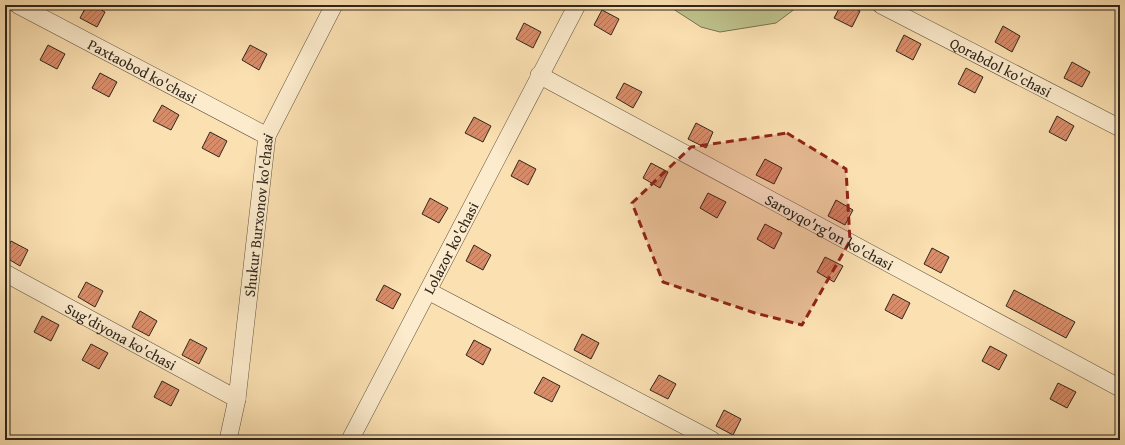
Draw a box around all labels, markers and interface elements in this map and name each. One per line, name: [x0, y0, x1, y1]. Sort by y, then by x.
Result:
street label: Qorabdol ko'chasi: [946, 32, 1056, 102]
street label: Paxtaobod ko'chasi: [85, 33, 201, 108]
street label: Shukur Burxonov ko'chasi: [238, 129, 278, 298]
street label: Saroyqo'rg'on ko'chasi: [762, 188, 897, 275]
street label: Lolazor ko'chasi: [418, 198, 483, 297]
street label: Sug'diyona ko'chasi: [62, 297, 180, 375]

